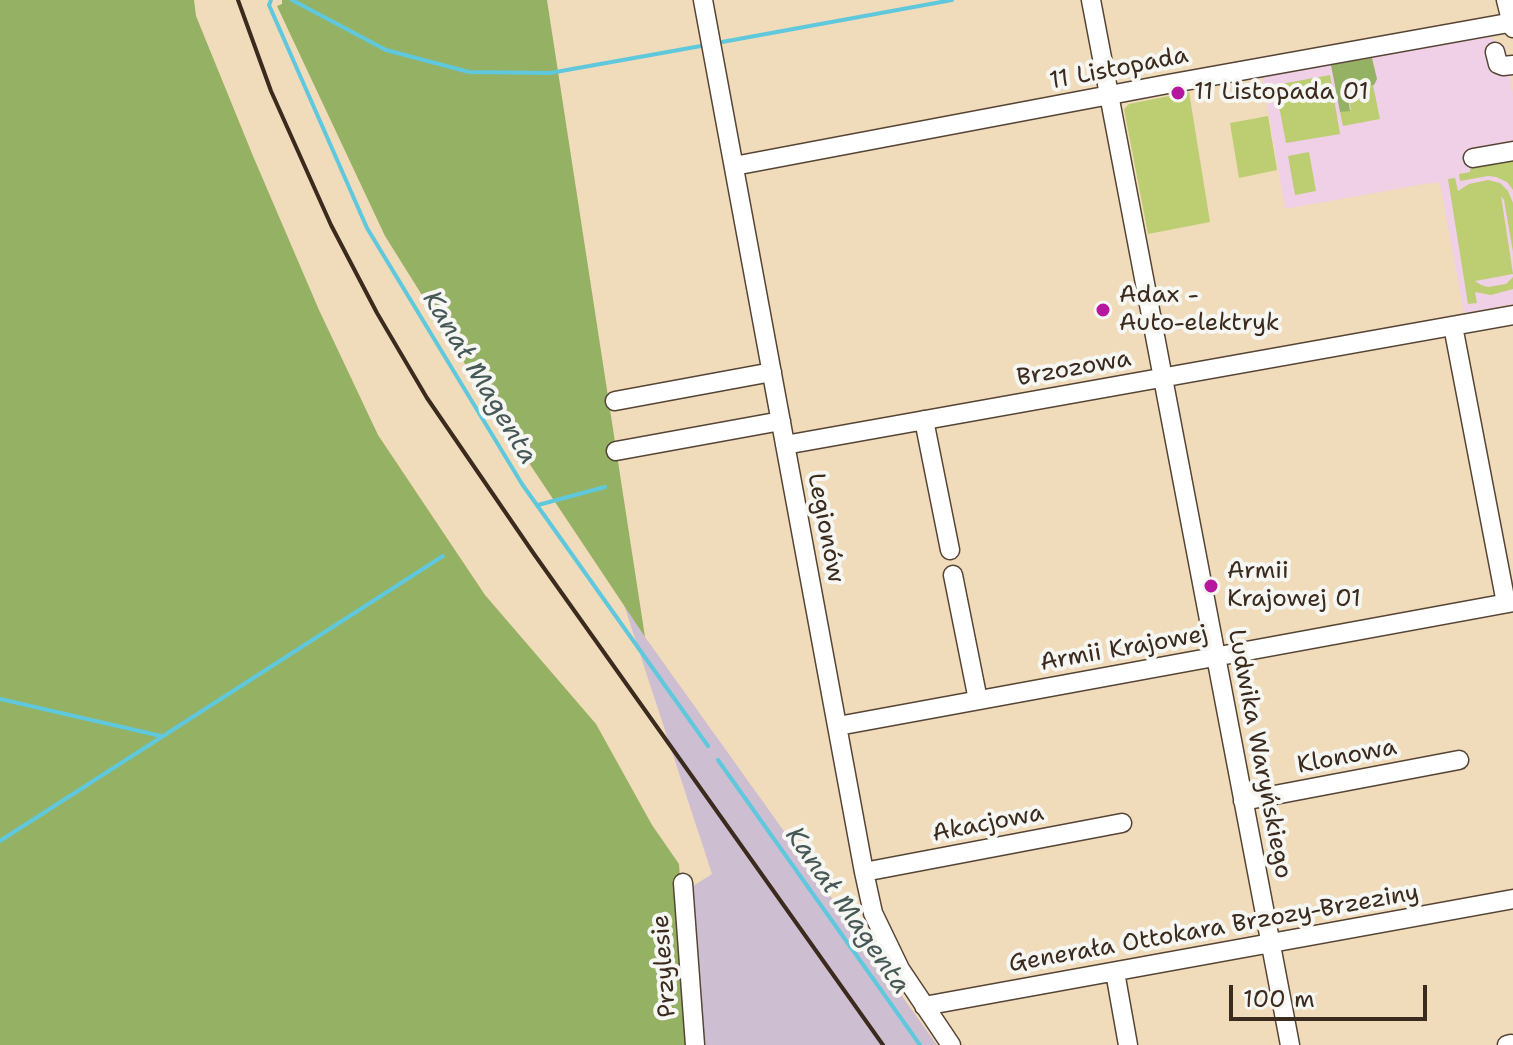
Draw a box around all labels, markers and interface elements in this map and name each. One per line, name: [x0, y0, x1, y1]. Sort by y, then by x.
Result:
street label: 11 Listopada: [1047, 41, 1191, 97]
place label: 11 Listopada 01: [1194, 79, 1369, 107]
marker: 11 Listopada 01: [1169, 84, 1187, 102]
place label: Adax - Auto-elektryk: [1119, 282, 1280, 338]
water label: Kanał Magenta: [415, 286, 543, 470]
marker: Adax - Auto-elektryk: [1094, 301, 1112, 319]
street label: Brzozowa: [1015, 345, 1133, 393]
street label: Legionów: [800, 471, 850, 585]
place label: Armii Krajowej 01: [1227, 558, 1361, 614]
marker: Armii Krajowej 01: [1202, 577, 1220, 595]
street label: Armii Krajowej: [1038, 620, 1210, 678]
street label: Ludwika Waryńskiego: [1221, 627, 1297, 881]
street label: Klonowa: [1295, 733, 1399, 781]
street label: Akacjowa: [930, 799, 1046, 849]
water label: Kanał Magenta: [778, 821, 916, 1001]
street label: Generała Ottokara Brzozy-Brzeziny: [1007, 879, 1421, 979]
street label: Przylesie: [647, 914, 683, 1018]
scale bar: [1233, 969, 1431, 1019]
text: 100 m: [1243, 983, 1315, 1015]

